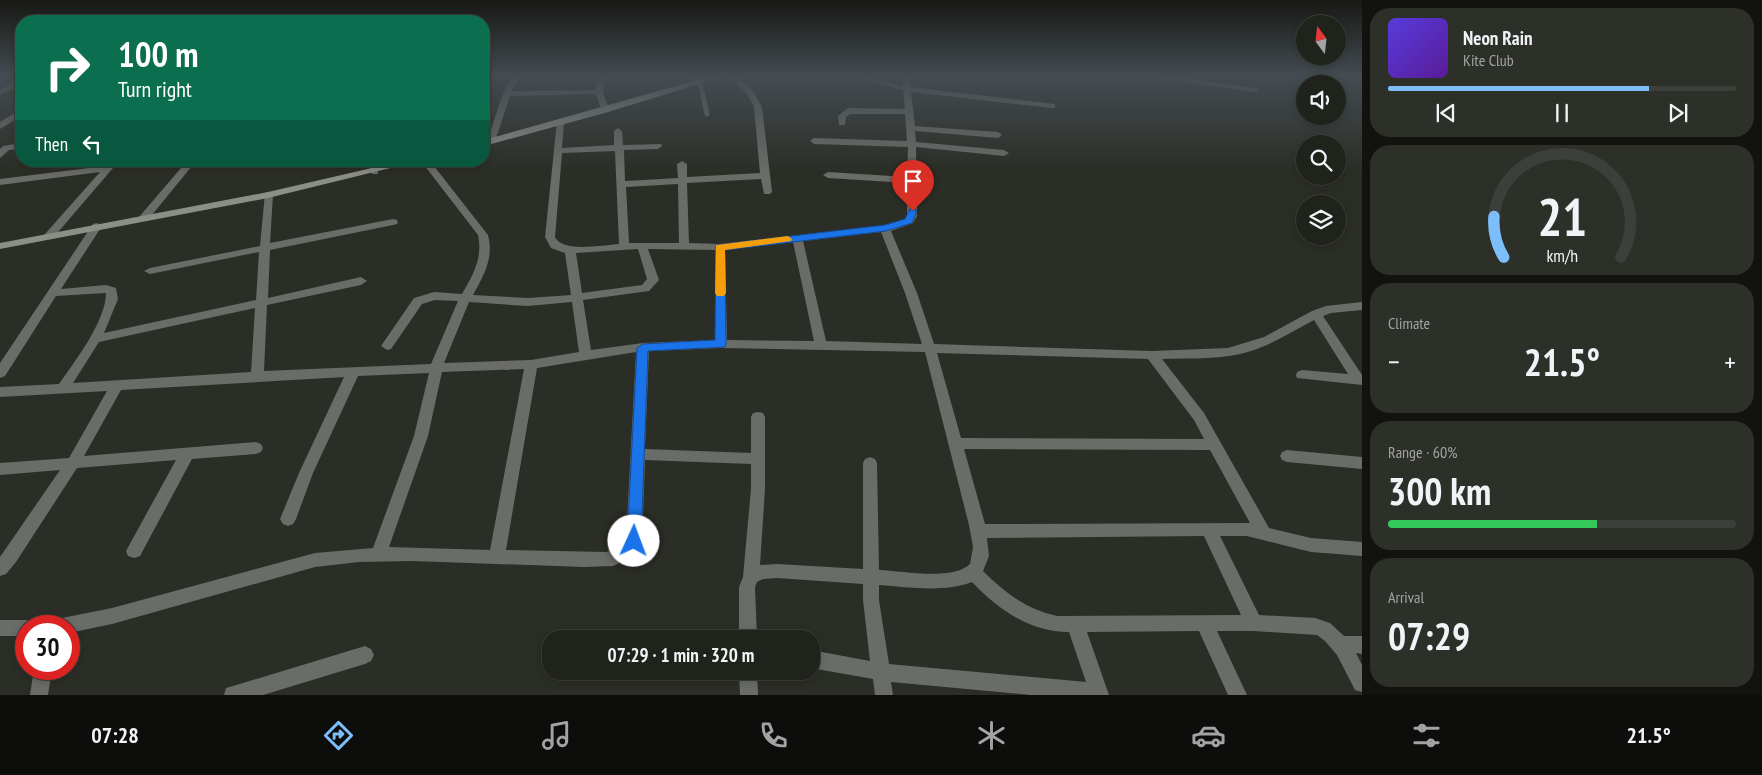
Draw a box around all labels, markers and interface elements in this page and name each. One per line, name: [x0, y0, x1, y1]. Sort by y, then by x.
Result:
north arrow: [1296, 15, 1346, 65]
map controls: [1296, 15, 1346, 245]
text: Neon Rain: [1463, 26, 1532, 50]
text: 100 m: [118, 31, 199, 77]
icon: right: [35, 35, 100, 100]
text: Kite Club: [1463, 50, 1514, 70]
text: Turn right: [118, 75, 192, 103]
button: sound: [1296, 75, 1346, 125]
icon: previous: [1432, 99, 1460, 127]
icon: pause: [1548, 99, 1576, 127]
icon: next: [1664, 99, 1692, 127]
icon: left: [78, 130, 106, 158]
text: Then: [35, 132, 68, 156]
button: search: [1296, 135, 1346, 185]
pin: [892, 160, 934, 211]
icon: arrive: [899, 167, 927, 195]
text: 21: [1537, 183, 1587, 250]
button: layers: [1296, 195, 1346, 245]
text: km/h: [1546, 244, 1578, 267]
text: Climate: [1388, 313, 1430, 333]
text: 21.5°: [1524, 337, 1600, 386]
text: −: [1388, 343, 1400, 380]
text: +: [1724, 343, 1736, 380]
text: Range · 60%: [1388, 442, 1457, 462]
text: 300 km: [1388, 466, 1491, 515]
position arrow: [607, 514, 659, 566]
text: Arrival: [1388, 587, 1424, 607]
text: 07:29: [1388, 611, 1470, 660]
speed limit sign: 30: [15, 615, 80, 680]
text: 07:29 · 1 min · 320 m: [608, 643, 754, 667]
icon: directions: [321, 718, 356, 753]
icon: music: [539, 718, 574, 753]
icon: phone: [756, 718, 791, 753]
icon: climate: [974, 718, 1009, 753]
icon: car: [1191, 718, 1226, 753]
icon: filters: [1409, 718, 1444, 753]
text: 07:28: [91, 721, 139, 749]
text: 21.5°: [1626, 721, 1671, 749]

